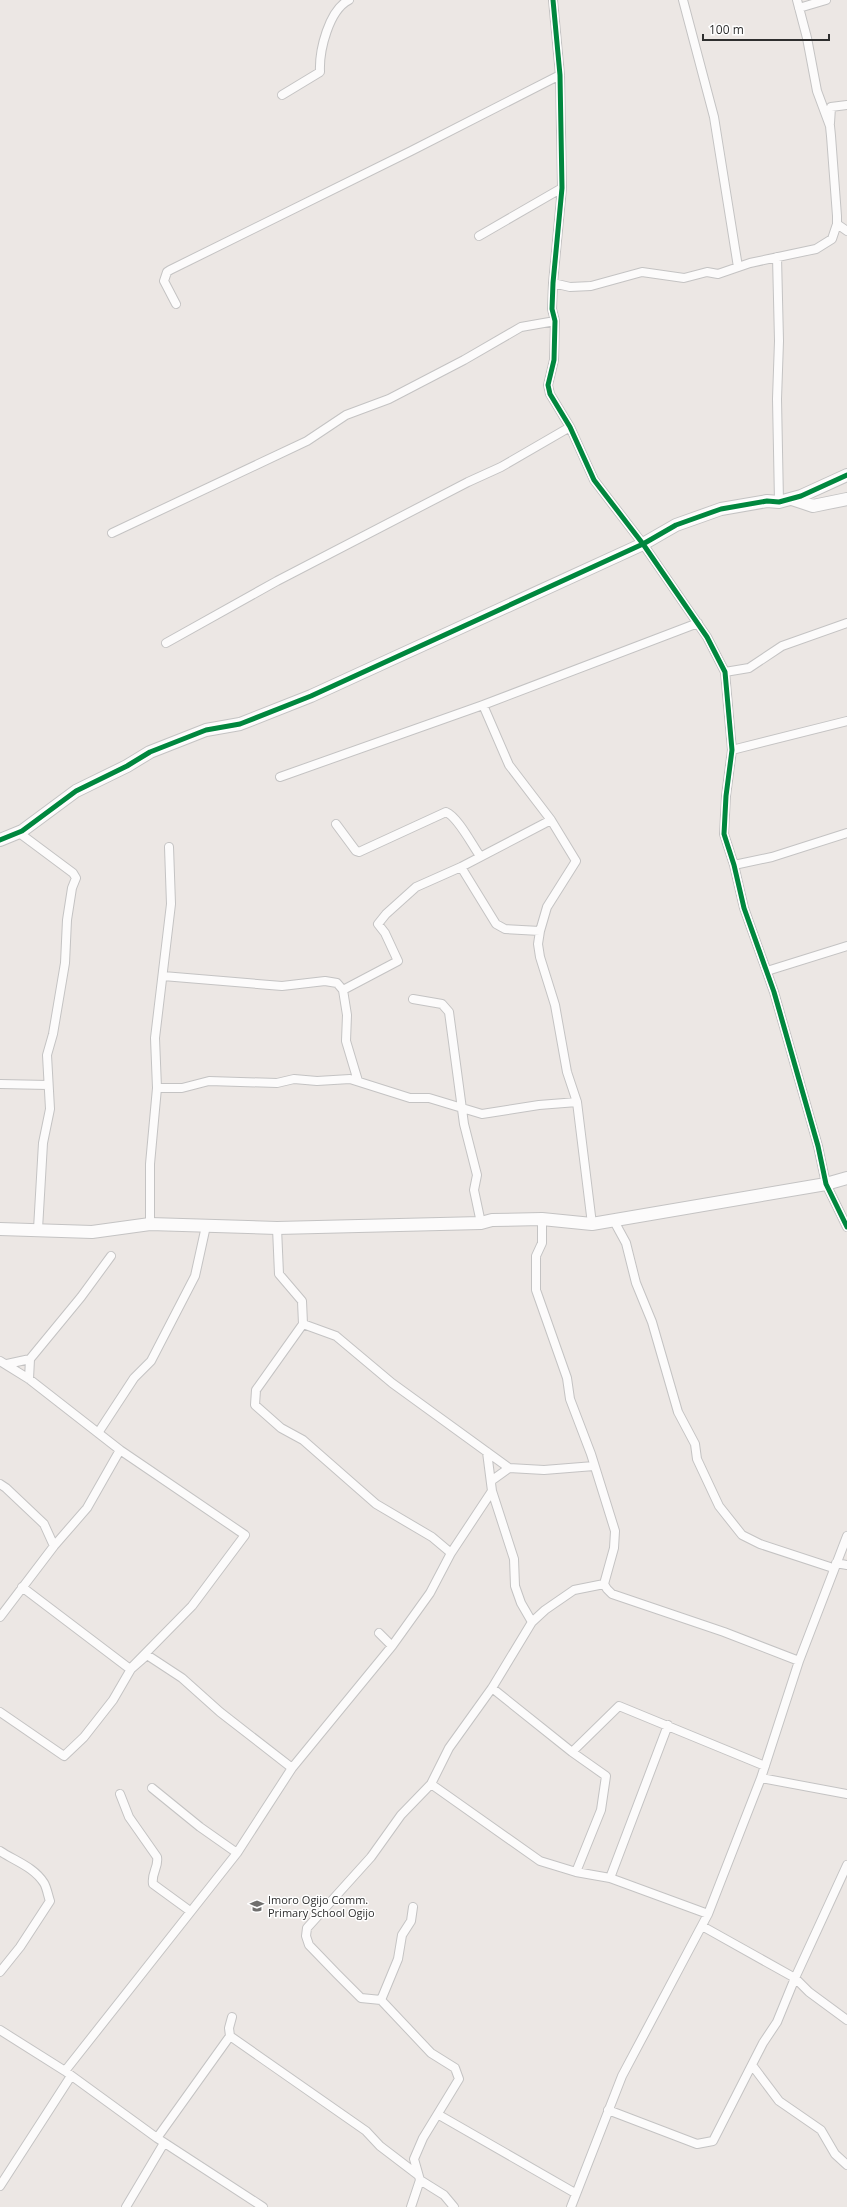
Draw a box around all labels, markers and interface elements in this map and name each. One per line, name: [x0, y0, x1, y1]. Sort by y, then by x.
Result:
scale bar: [703, 16, 829, 42]
text: 100 m: [709, 21, 744, 38]
place label: Imoro Ogijo Comm. Primary School Ogijo: [268, 1892, 375, 1920]
school or university icon: Imoro Ogijo Comm. Primary School Ogijo: [249, 1898, 265, 1914]

